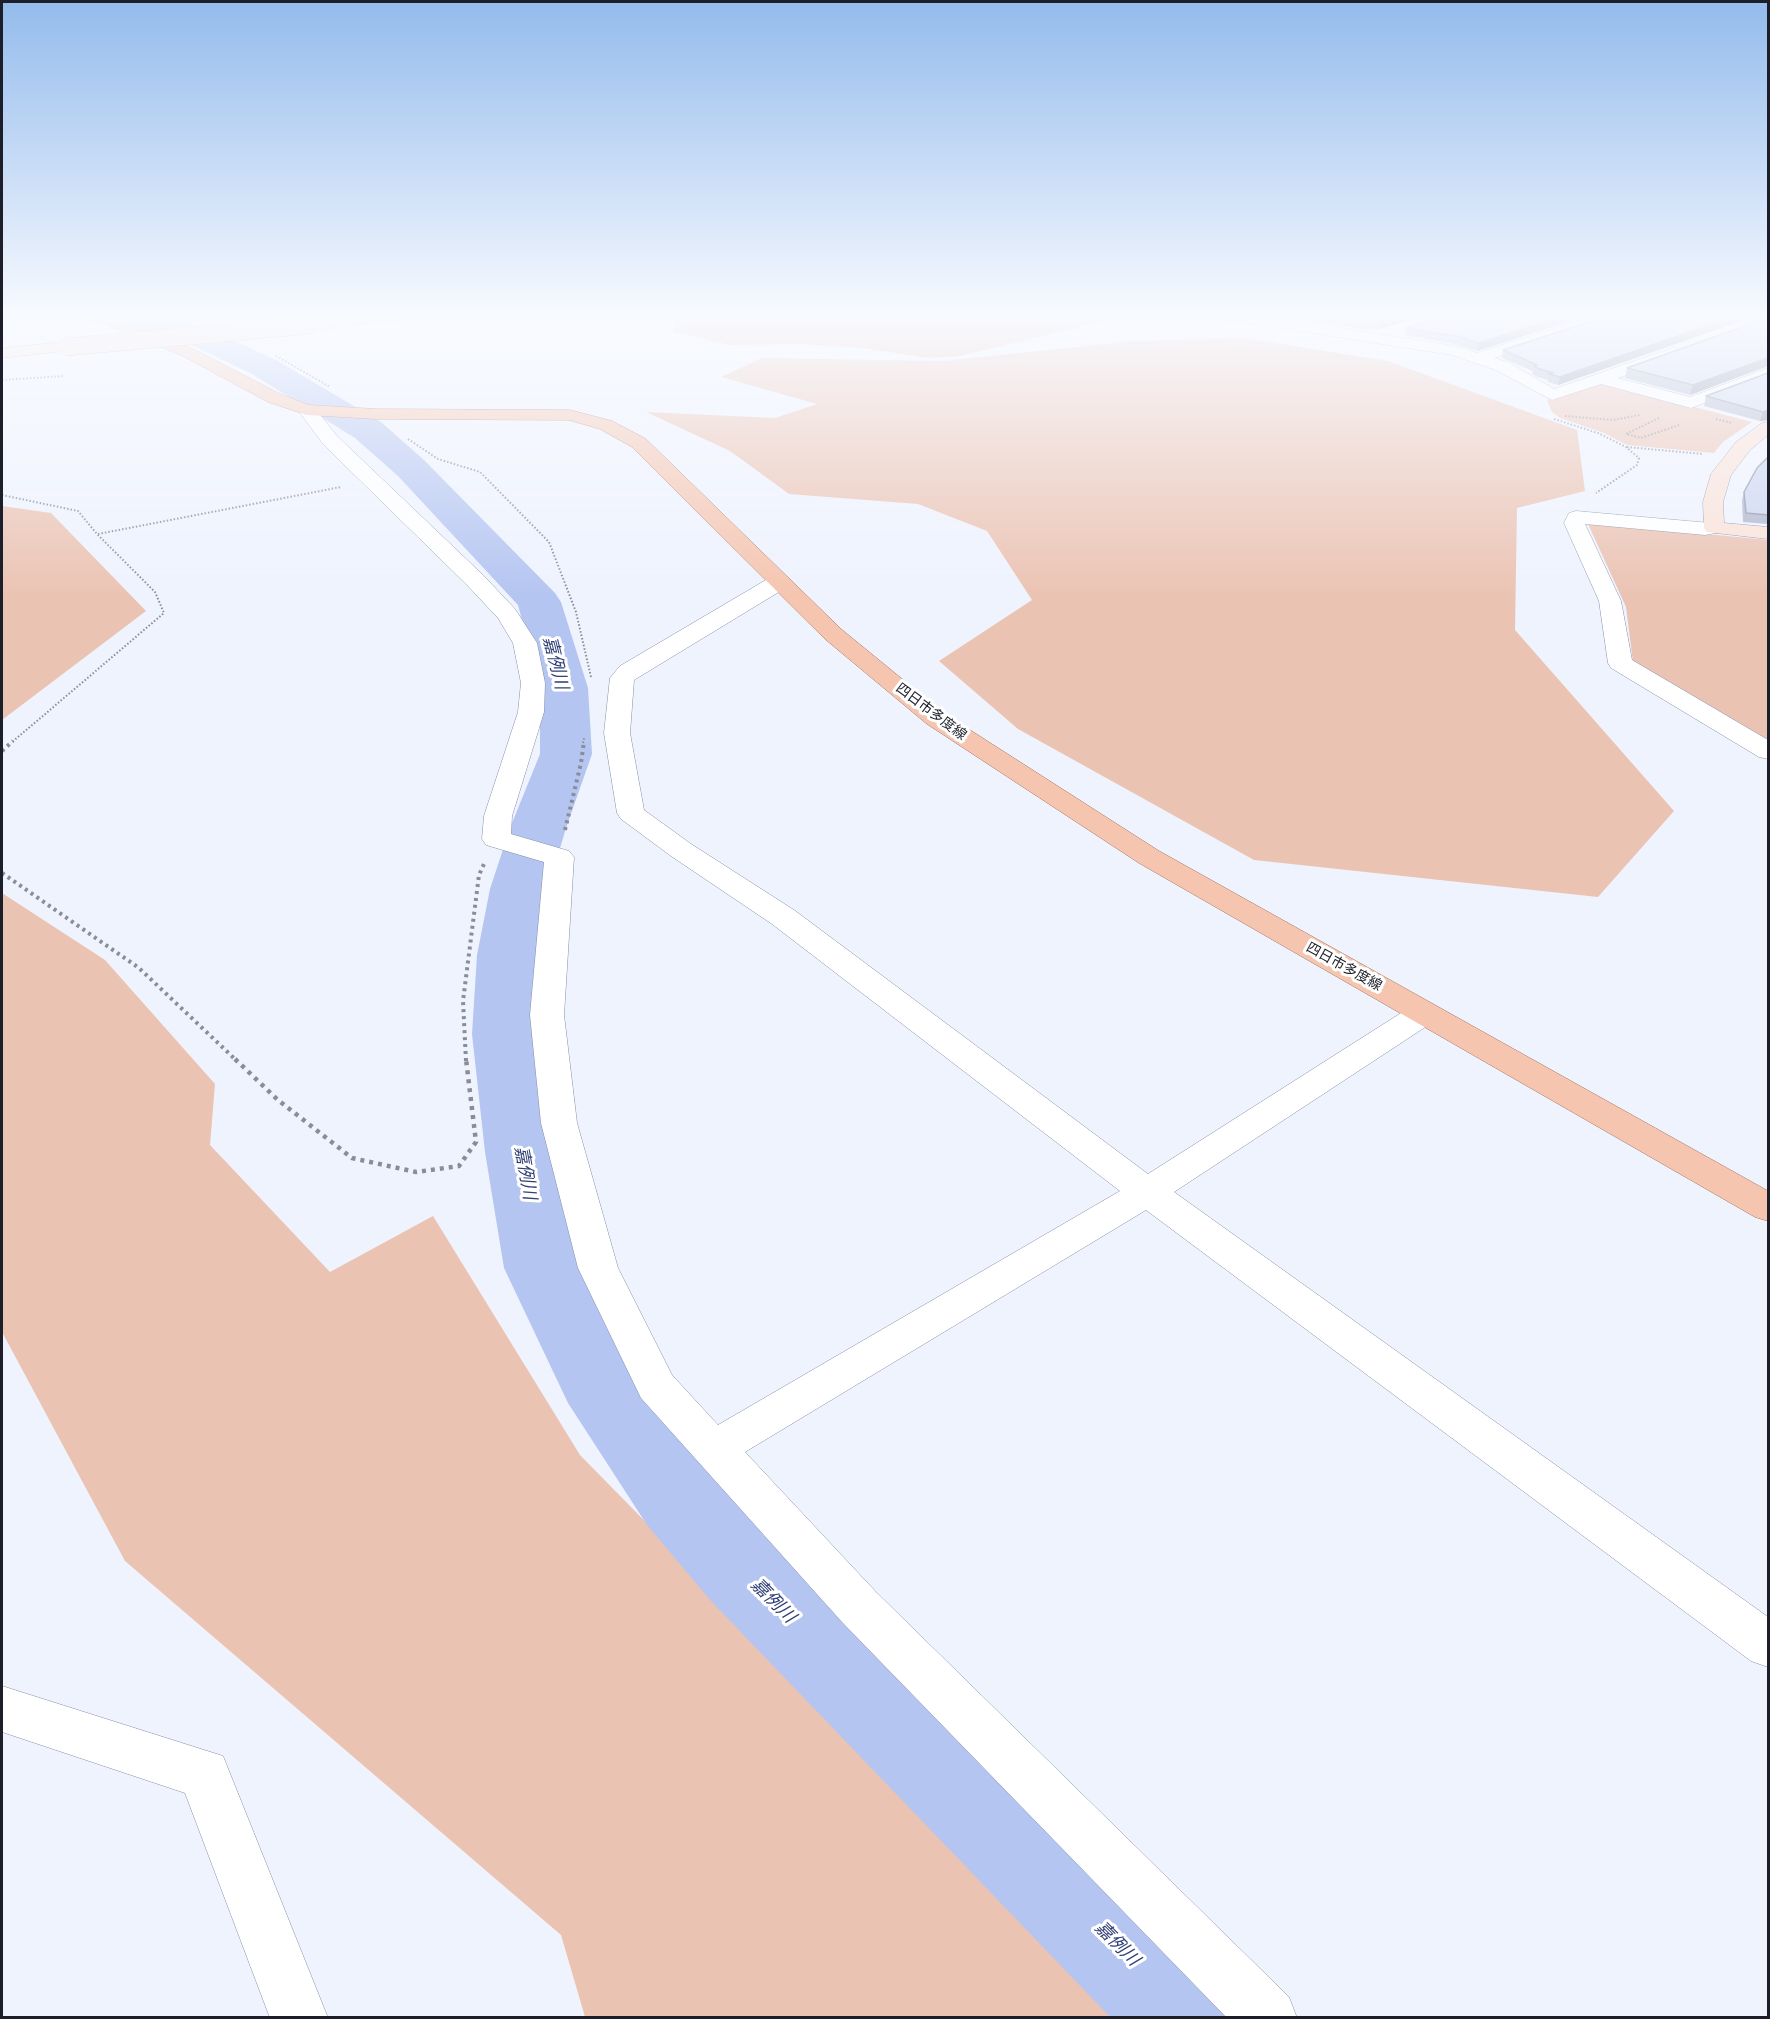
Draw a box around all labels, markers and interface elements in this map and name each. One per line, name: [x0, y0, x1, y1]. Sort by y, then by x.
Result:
water label: 嘉例川: [538, 634, 572, 692]
street label: 四日市多度線: [892, 680, 970, 744]
street label: 四日市多度線: [1303, 939, 1385, 995]
water label: 嘉例川: [510, 1145, 540, 1201]
water label: 嘉例川: [746, 1574, 800, 1628]
water label: 嘉例川: [1090, 1917, 1144, 1971]

